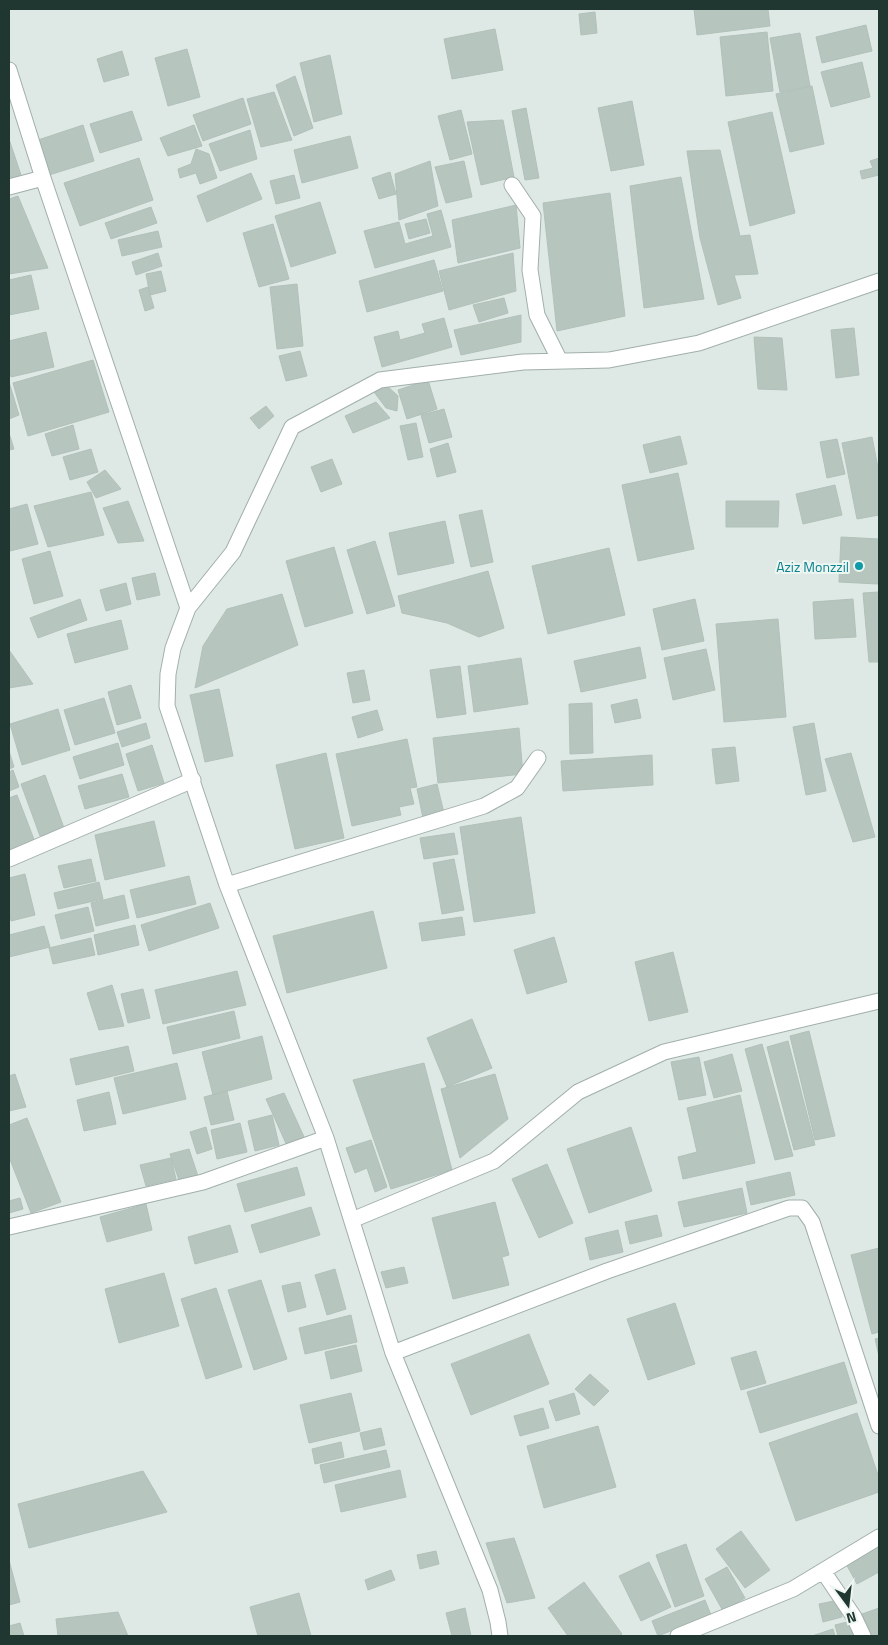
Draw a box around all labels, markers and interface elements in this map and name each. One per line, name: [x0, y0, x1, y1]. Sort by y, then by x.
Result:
place label: Aziz Monzzil: [776, 556, 849, 577]
marker: Aziz Monzzil: [853, 560, 865, 572]
north arrow: [823, 1580, 873, 1630]
text: N: [844, 1607, 859, 1629]

